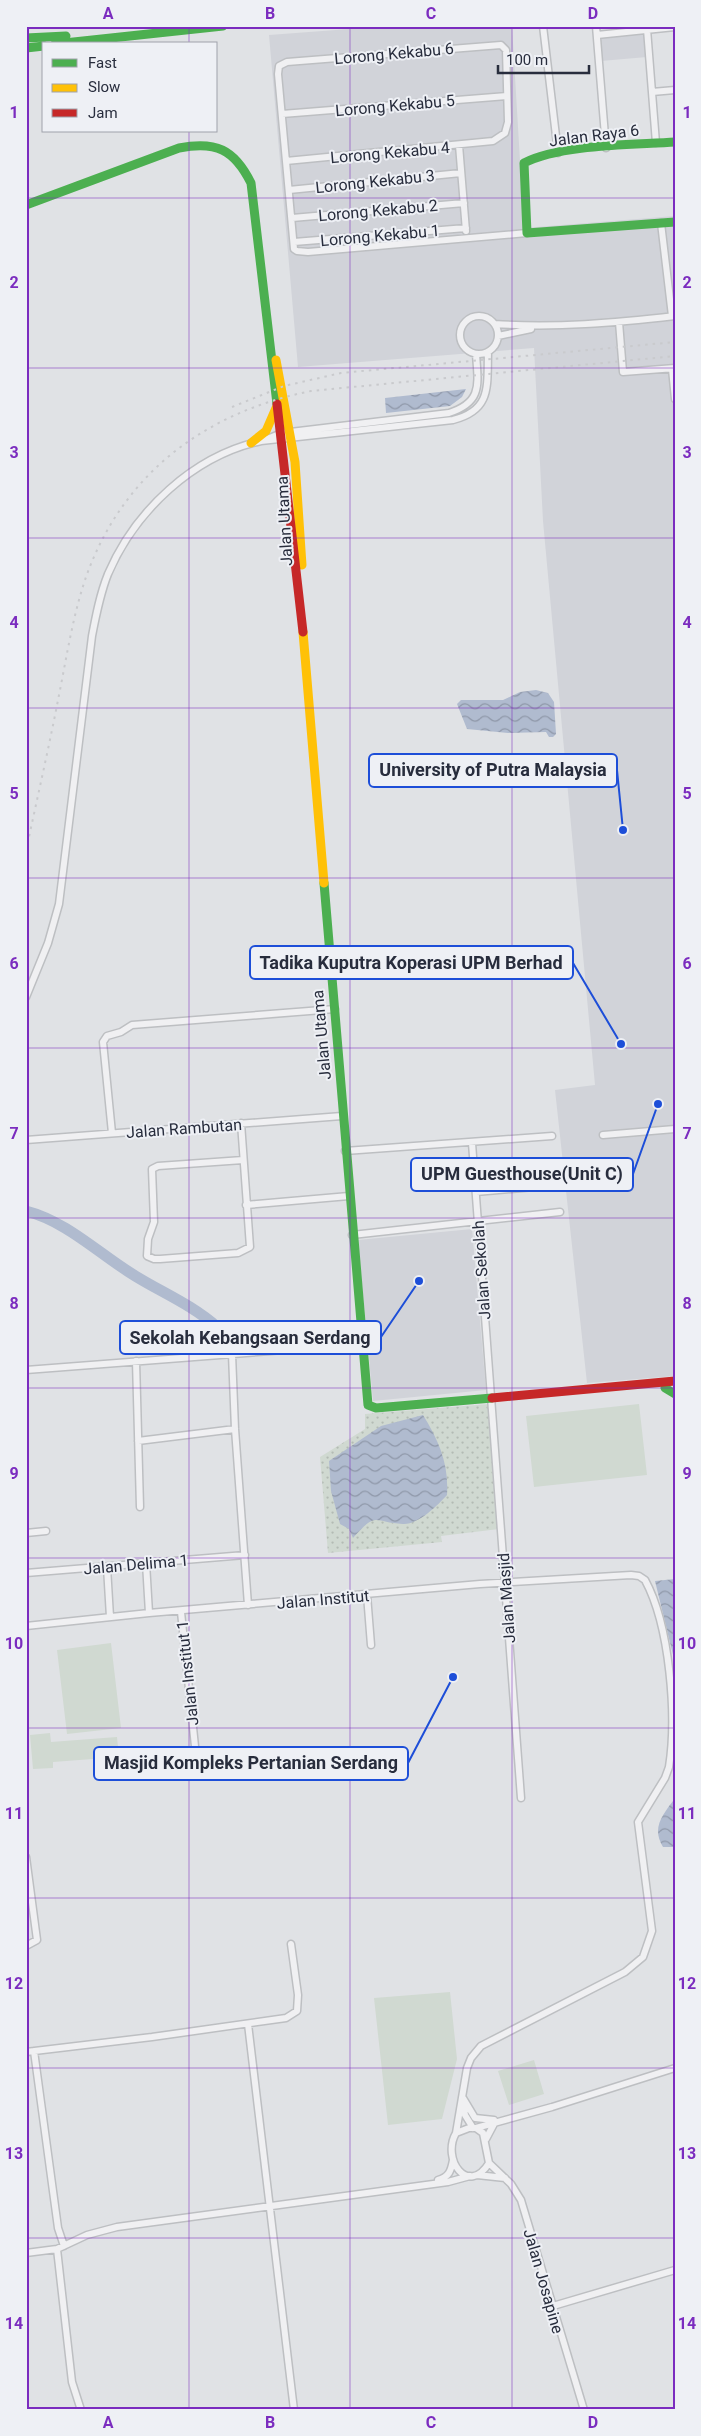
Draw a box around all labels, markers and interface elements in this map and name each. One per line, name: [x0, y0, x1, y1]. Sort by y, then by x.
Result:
text: A: [103, 4, 114, 23]
text: B: [265, 4, 275, 23]
text: C: [426, 4, 436, 23]
text: D: [588, 4, 598, 23]
street label: Lorong Kekabu 6: [334, 39, 455, 68]
legend: [42, 42, 218, 132]
scale bar: [498, 42, 590, 74]
text: 100 m: [506, 51, 548, 69]
text: Fast: [88, 54, 117, 72]
text: Slow: [88, 78, 120, 96]
street label: Lorong Kekabu 5: [335, 91, 456, 120]
text: 1: [9, 103, 19, 122]
text: 1: [682, 103, 692, 122]
text: Jam: [88, 104, 118, 122]
street label: Jalan Raya 6: [548, 121, 640, 150]
street label: Lorong Kekabu 4: [330, 138, 451, 167]
street label: Lorong Kekabu 3: [314, 166, 436, 197]
street label: Lorong Kekabu 2: [318, 196, 439, 225]
street label: Lorong Kekabu 1: [320, 221, 441, 250]
text: 2: [9, 273, 19, 292]
text: 2: [682, 273, 692, 292]
text: 3: [9, 443, 19, 462]
text: 3: [682, 443, 692, 462]
street label: Jalan Utama: [273, 476, 296, 566]
text: 4: [9, 613, 19, 632]
text: 4: [682, 613, 692, 632]
callout: University of Putra Malaysia: [369, 754, 617, 787]
text: University of Putra Malaysia: [379, 759, 607, 780]
text: 5: [9, 784, 19, 803]
text: 5: [682, 784, 692, 803]
callout: Tadika Kuputra Koperasi UPM Berhad: [250, 946, 573, 979]
text: Tadika Kuputra Koperasi UPM Berhad: [259, 952, 563, 973]
text: 6: [9, 954, 19, 973]
text: 6: [682, 954, 692, 973]
street label: Jalan Utama: [308, 989, 335, 1081]
street label: Jalan Rambutan: [125, 1115, 243, 1142]
text: 7: [9, 1124, 19, 1143]
text: 7: [682, 1124, 692, 1143]
callout: UPM Guesthouse(Unit C): [411, 1158, 633, 1191]
text: UPM Guesthouse(Unit C): [421, 1163, 623, 1185]
street label: Jalan Sekolah: [469, 1220, 494, 1320]
text: 8: [9, 1294, 19, 1313]
text: 8: [682, 1294, 692, 1313]
callout: Sekolah Kebangsaan Serdang: [120, 1321, 381, 1354]
text: Sekolah Kebangsaan Serdang: [129, 1327, 371, 1348]
text: 9: [9, 1464, 19, 1483]
text: 9: [682, 1464, 692, 1483]
street label: Jalan Delima 1: [83, 1550, 189, 1579]
street label: Jalan Masjid: [494, 1552, 519, 1644]
street label: Jalan Institut: [276, 1586, 370, 1613]
street label: Jalan Institut 1: [173, 1619, 202, 1727]
text: 10: [5, 1634, 23, 1653]
text: 10: [678, 1634, 696, 1653]
callout: Masjid Kompleks Pertanian Serdang: [94, 1747, 408, 1780]
text: Masjid Kompleks Pertanian Serdang: [104, 1752, 398, 1773]
text: 11: [5, 1804, 23, 1823]
text: 11: [678, 1804, 696, 1823]
text: 12: [5, 1974, 23, 1993]
text: 12: [678, 1974, 696, 1993]
text: 13: [5, 2144, 23, 2163]
text: 13: [678, 2144, 696, 2163]
street label: Jalan Josapine: [519, 2227, 568, 2336]
text: 14: [5, 2314, 23, 2333]
text: 14: [678, 2314, 696, 2333]
text: A: [103, 2413, 114, 2432]
text: B: [265, 2413, 275, 2432]
text: C: [426, 2413, 436, 2432]
text: D: [588, 2413, 598, 2432]

